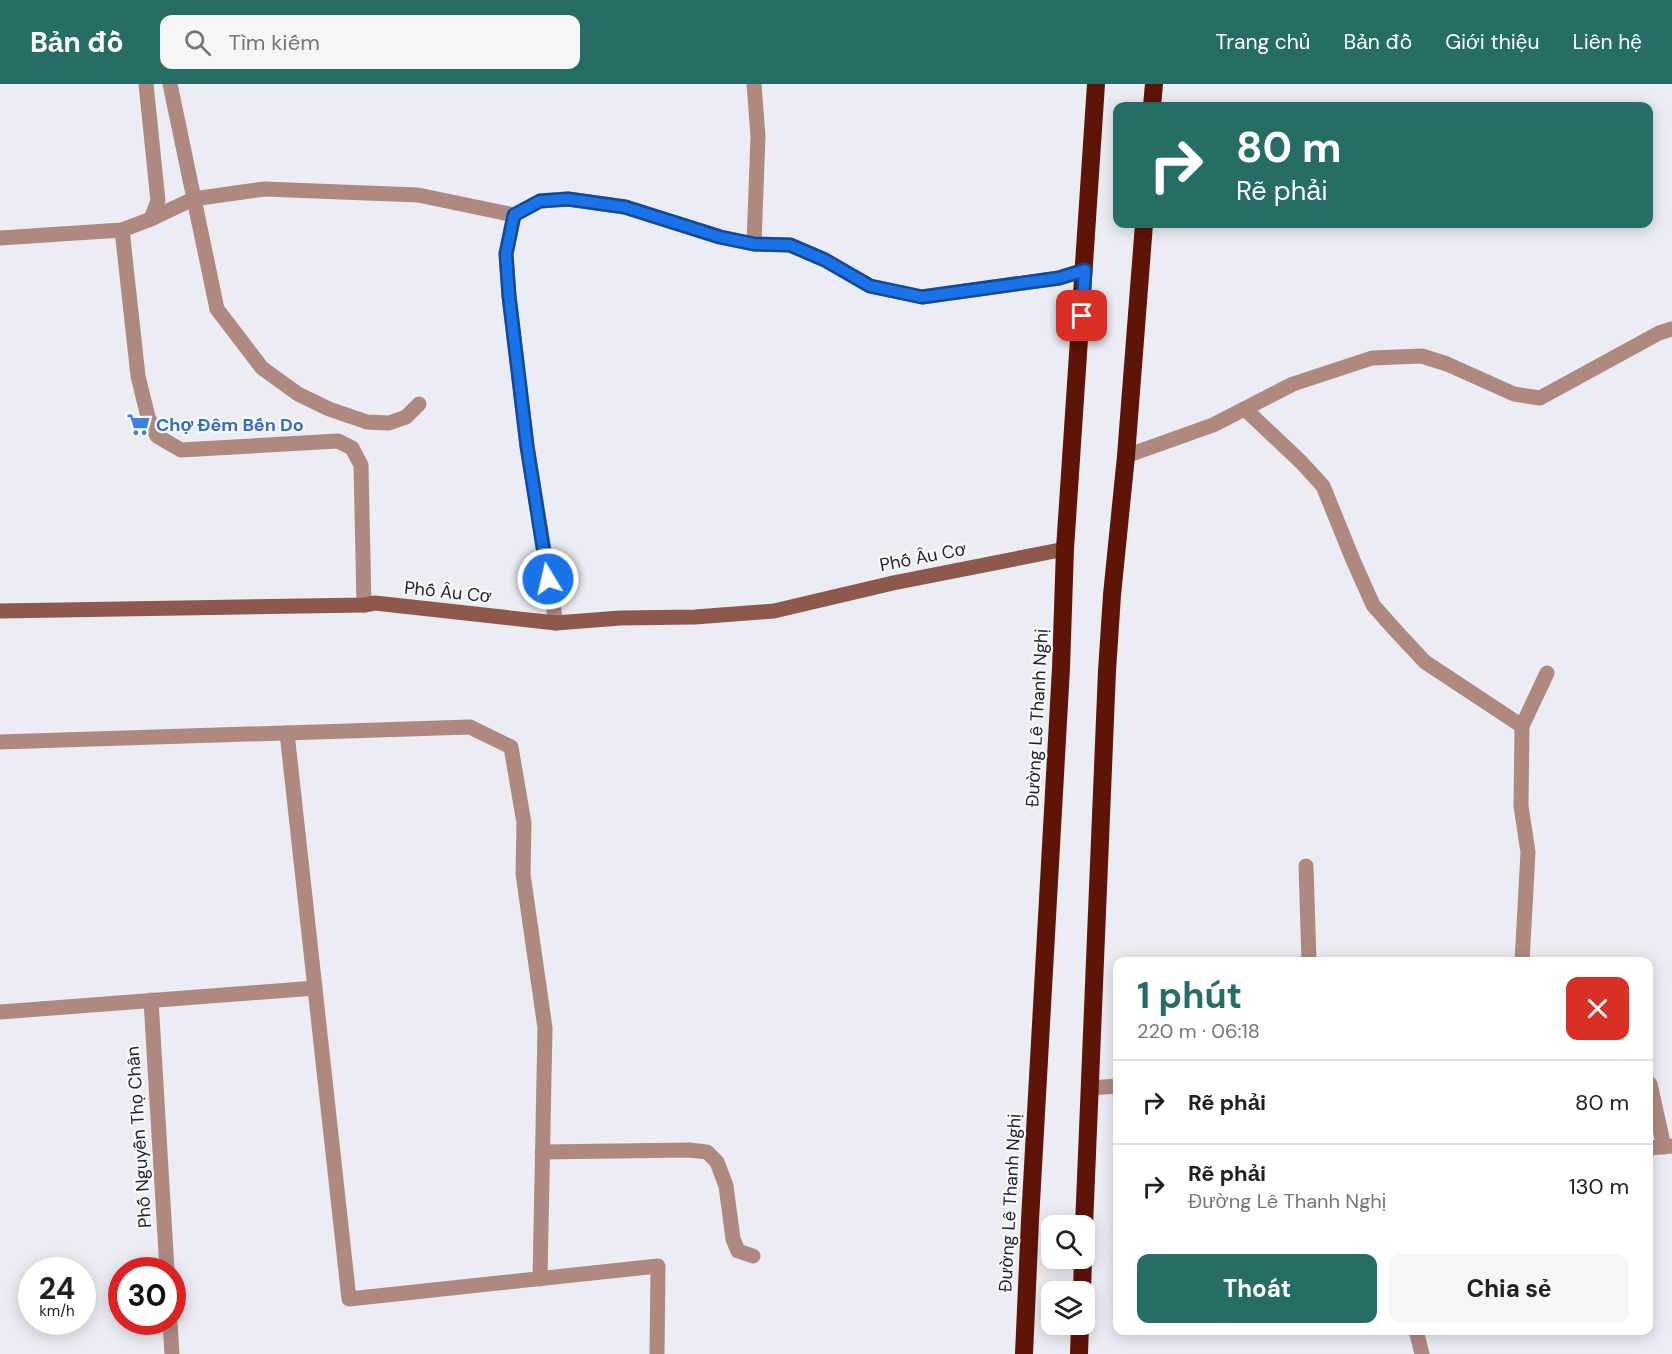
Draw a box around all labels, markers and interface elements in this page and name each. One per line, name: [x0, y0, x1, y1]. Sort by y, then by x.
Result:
search box: [160, 15, 580, 69]
text: Bản đồ: [30, 24, 124, 61]
icon: search: [181, 26, 214, 59]
text: Tìm kiếm: [229, 28, 320, 57]
text: Trang chủ: [1216, 28, 1311, 56]
text: Bản đồ: [1344, 28, 1412, 56]
text: Giới thiệu: [1445, 28, 1540, 56]
text: Liên hệ: [1573, 28, 1642, 56]
text: 80 m: [1236, 120, 1342, 175]
icon: right: [1137, 126, 1215, 204]
text: Rẽ phải: [1236, 173, 1328, 208]
pin: [1056, 290, 1107, 341]
icon: arrive: [1065, 299, 1098, 332]
supermarket icon: Chợ Đêm Bến Do: [125, 412, 151, 438]
place label: Chợ Đêm Bến Do: [156, 413, 304, 437]
street label: Phố Âu Cơ: [878, 537, 969, 577]
position arrow: [516, 547, 580, 611]
street label: Phố Âu Cơ: [403, 575, 493, 609]
street label: Đường Lê Thanh Nghị: [1020, 628, 1054, 808]
text: 1 phút: [1137, 972, 1242, 1019]
button: close: [1566, 977, 1629, 1040]
text: 220 m · 06:18: [1137, 1018, 1260, 1044]
street label: Phố Nguyễn Thọ Chân: [121, 1045, 157, 1229]
icon: right: [1137, 1086, 1170, 1119]
text: Rẽ phải: [1188, 1088, 1266, 1117]
text: 80 m: [1575, 1088, 1629, 1117]
street label: Đường Lê Thanh Nghị: [993, 1113, 1027, 1293]
text: Rẽ phải: [1188, 1159, 1266, 1188]
icon: right: [1137, 1170, 1170, 1203]
text: 130 m: [1569, 1172, 1629, 1201]
text: Đường Lê Thanh Nghị: [1188, 1188, 1386, 1214]
map controls: [1041, 1215, 1095, 1335]
button: search: [1041, 1215, 1095, 1269]
button: Thoát: [1137, 1254, 1377, 1323]
button: Chia sẻ: [1389, 1254, 1629, 1323]
speed limit sign: 30: [108, 1257, 186, 1335]
text: 24: [39, 1269, 75, 1308]
button: layers: [1041, 1281, 1095, 1335]
text: km/h: [39, 1301, 75, 1321]

